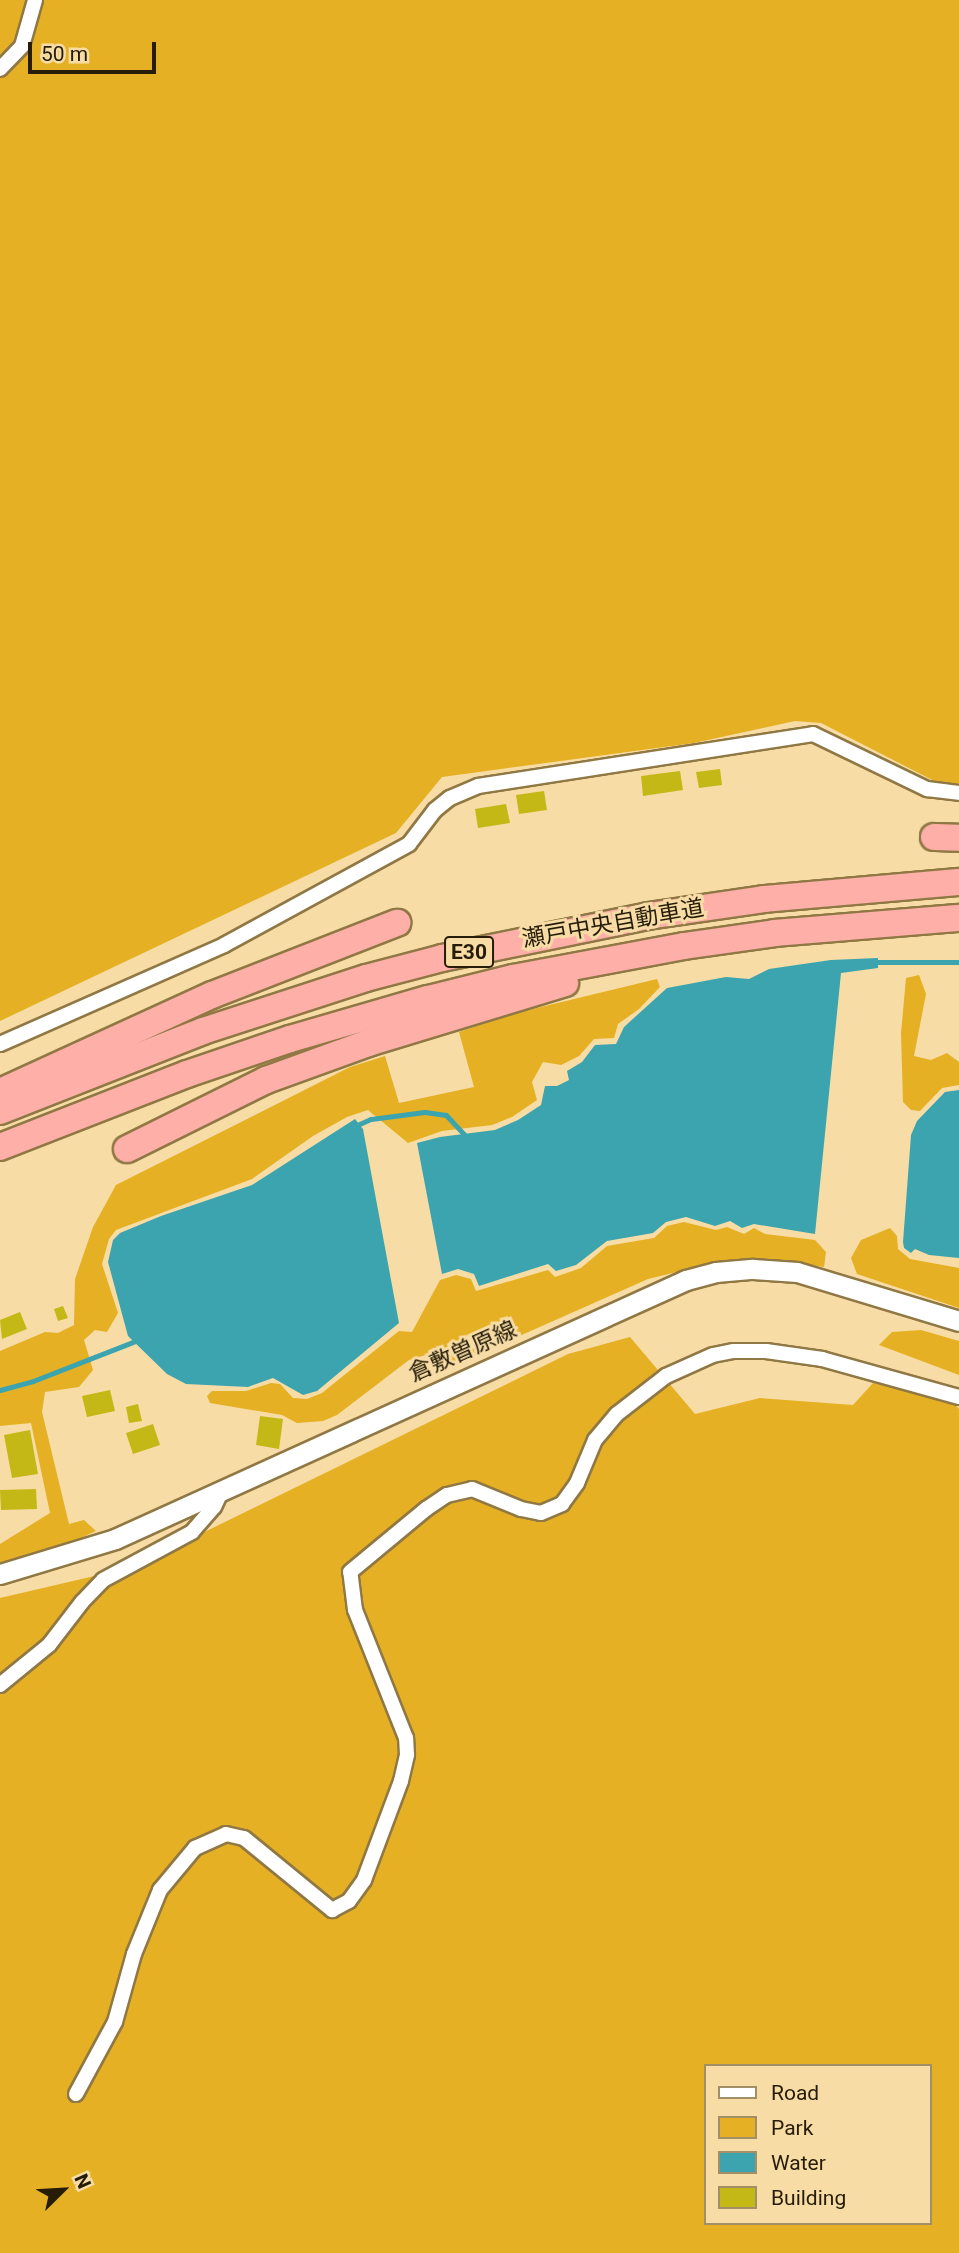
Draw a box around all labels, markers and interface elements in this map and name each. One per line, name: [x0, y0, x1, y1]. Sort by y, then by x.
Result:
scale bar: [32, 28, 159, 72]
text: 50 m: [41, 42, 88, 66]
street label: 瀬戸中央自動車道: [520, 894, 706, 954]
road number: E30: [443, 934, 495, 970]
street label: 倉敷曽原線: [405, 1316, 521, 1388]
legend: [704, 2064, 931, 2225]
text: Road: [771, 2081, 819, 2105]
text: Park: [771, 2116, 813, 2140]
text: Water: [771, 2151, 826, 2175]
north arrow: [28, 2155, 98, 2225]
text: N: [69, 2170, 96, 2192]
text: Building: [771, 2186, 846, 2210]

